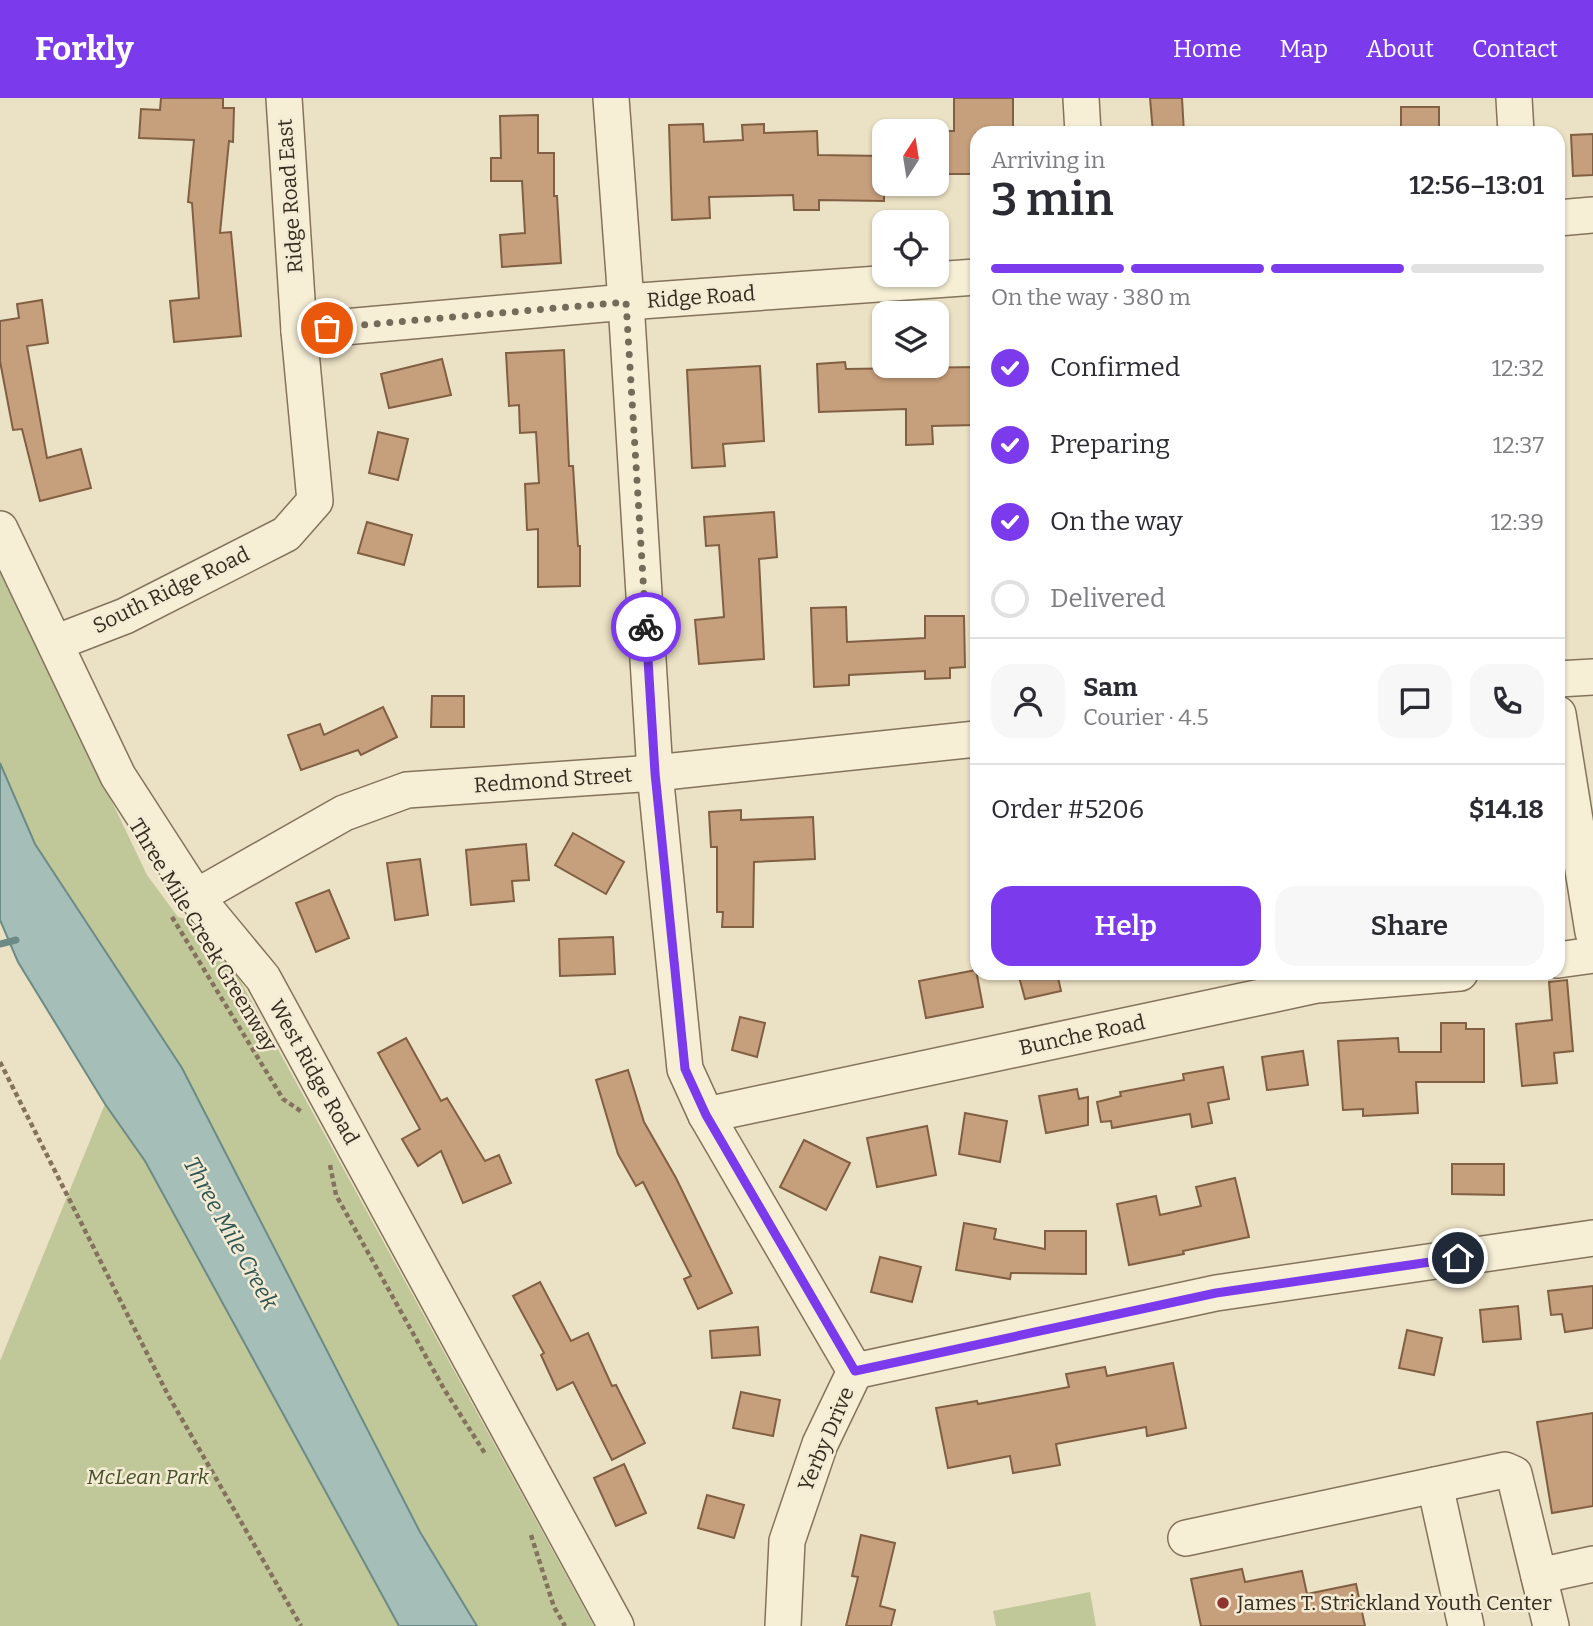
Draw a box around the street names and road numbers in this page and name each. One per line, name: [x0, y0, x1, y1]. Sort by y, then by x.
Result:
street label: Ridge Road East: [272, 118, 308, 274]
street label: Ridge Road: [646, 280, 756, 314]
street label: South Ridge Road: [89, 541, 253, 639]
street label: Redmond Street: [473, 761, 633, 799]
street label: Three Mile Creek Greenway: [123, 814, 283, 1057]
street label: West Ridge Road: [263, 995, 365, 1149]
street label: Bunche Road: [1017, 1009, 1147, 1061]
street label: Yerby Drive: [792, 1383, 860, 1495]

